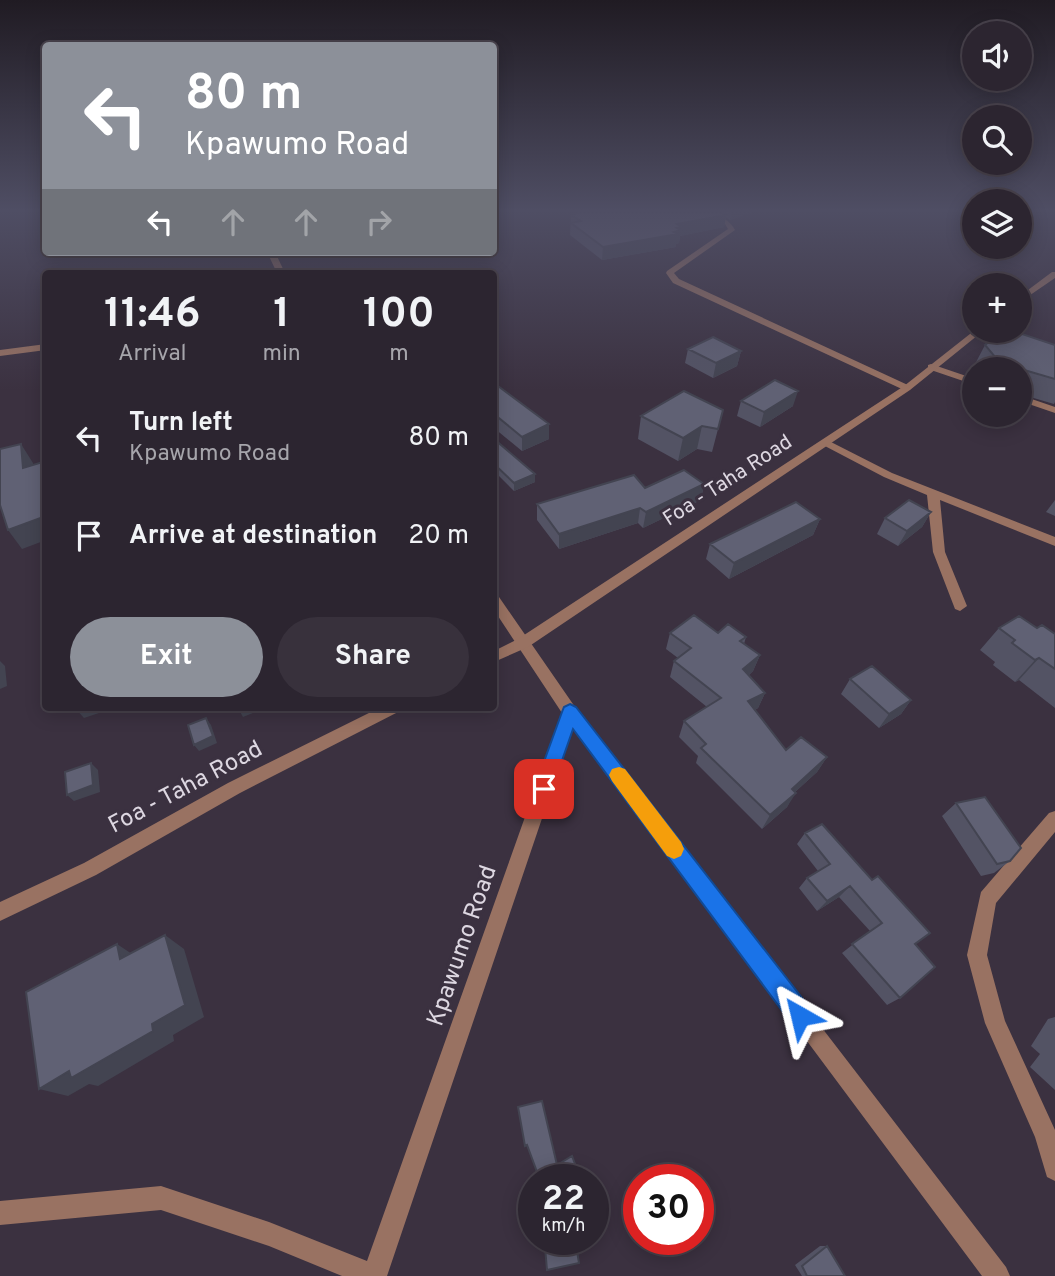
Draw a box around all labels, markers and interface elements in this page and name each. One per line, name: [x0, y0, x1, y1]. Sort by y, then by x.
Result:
map controls: [962, 21, 1032, 427]
button: sound: [962, 21, 1032, 91]
text: 80 m: [185, 65, 302, 127]
icon: left: [70, 70, 161, 161]
button: search: [962, 105, 1032, 175]
text: Kpawumo Road: [185, 126, 409, 166]
button: layers: [962, 189, 1032, 259]
icon: left: [141, 203, 179, 241]
icon: ahead: [214, 203, 252, 241]
icon: ahead: [287, 203, 325, 241]
icon: right: [360, 203, 398, 241]
button: +: [962, 273, 1032, 343]
text: 11:46: [104, 289, 201, 342]
text: 1: [273, 289, 290, 342]
text: 100: [363, 289, 435, 342]
text: Arrival: [118, 340, 187, 369]
text: min: [263, 340, 301, 369]
text: m: [389, 340, 409, 369]
button: −: [962, 357, 1032, 427]
text: Turn left: [129, 407, 233, 440]
icon: left: [70, 419, 108, 457]
text: 80 m: [409, 422, 469, 455]
street label: Foa - Taha Road: [658, 429, 798, 533]
text: Kpawumo Road: [129, 440, 290, 469]
icon: arrive: [70, 517, 108, 555]
text: Arrive at destination: [129, 520, 377, 553]
text: 20 m: [408, 520, 469, 553]
button: Exit: [70, 617, 263, 697]
button: Share: [277, 617, 469, 697]
street label: Foa - Taha Road: [104, 735, 268, 841]
pin: [514, 759, 574, 819]
icon: arrive: [525, 770, 563, 808]
street label: Kpawumo Road: [421, 862, 505, 1030]
position arrow: [763, 979, 837, 1053]
speed limit sign: 30: [623, 1164, 714, 1255]
text: 22: [542, 1178, 585, 1222]
text: km/h: [542, 1215, 585, 1238]

